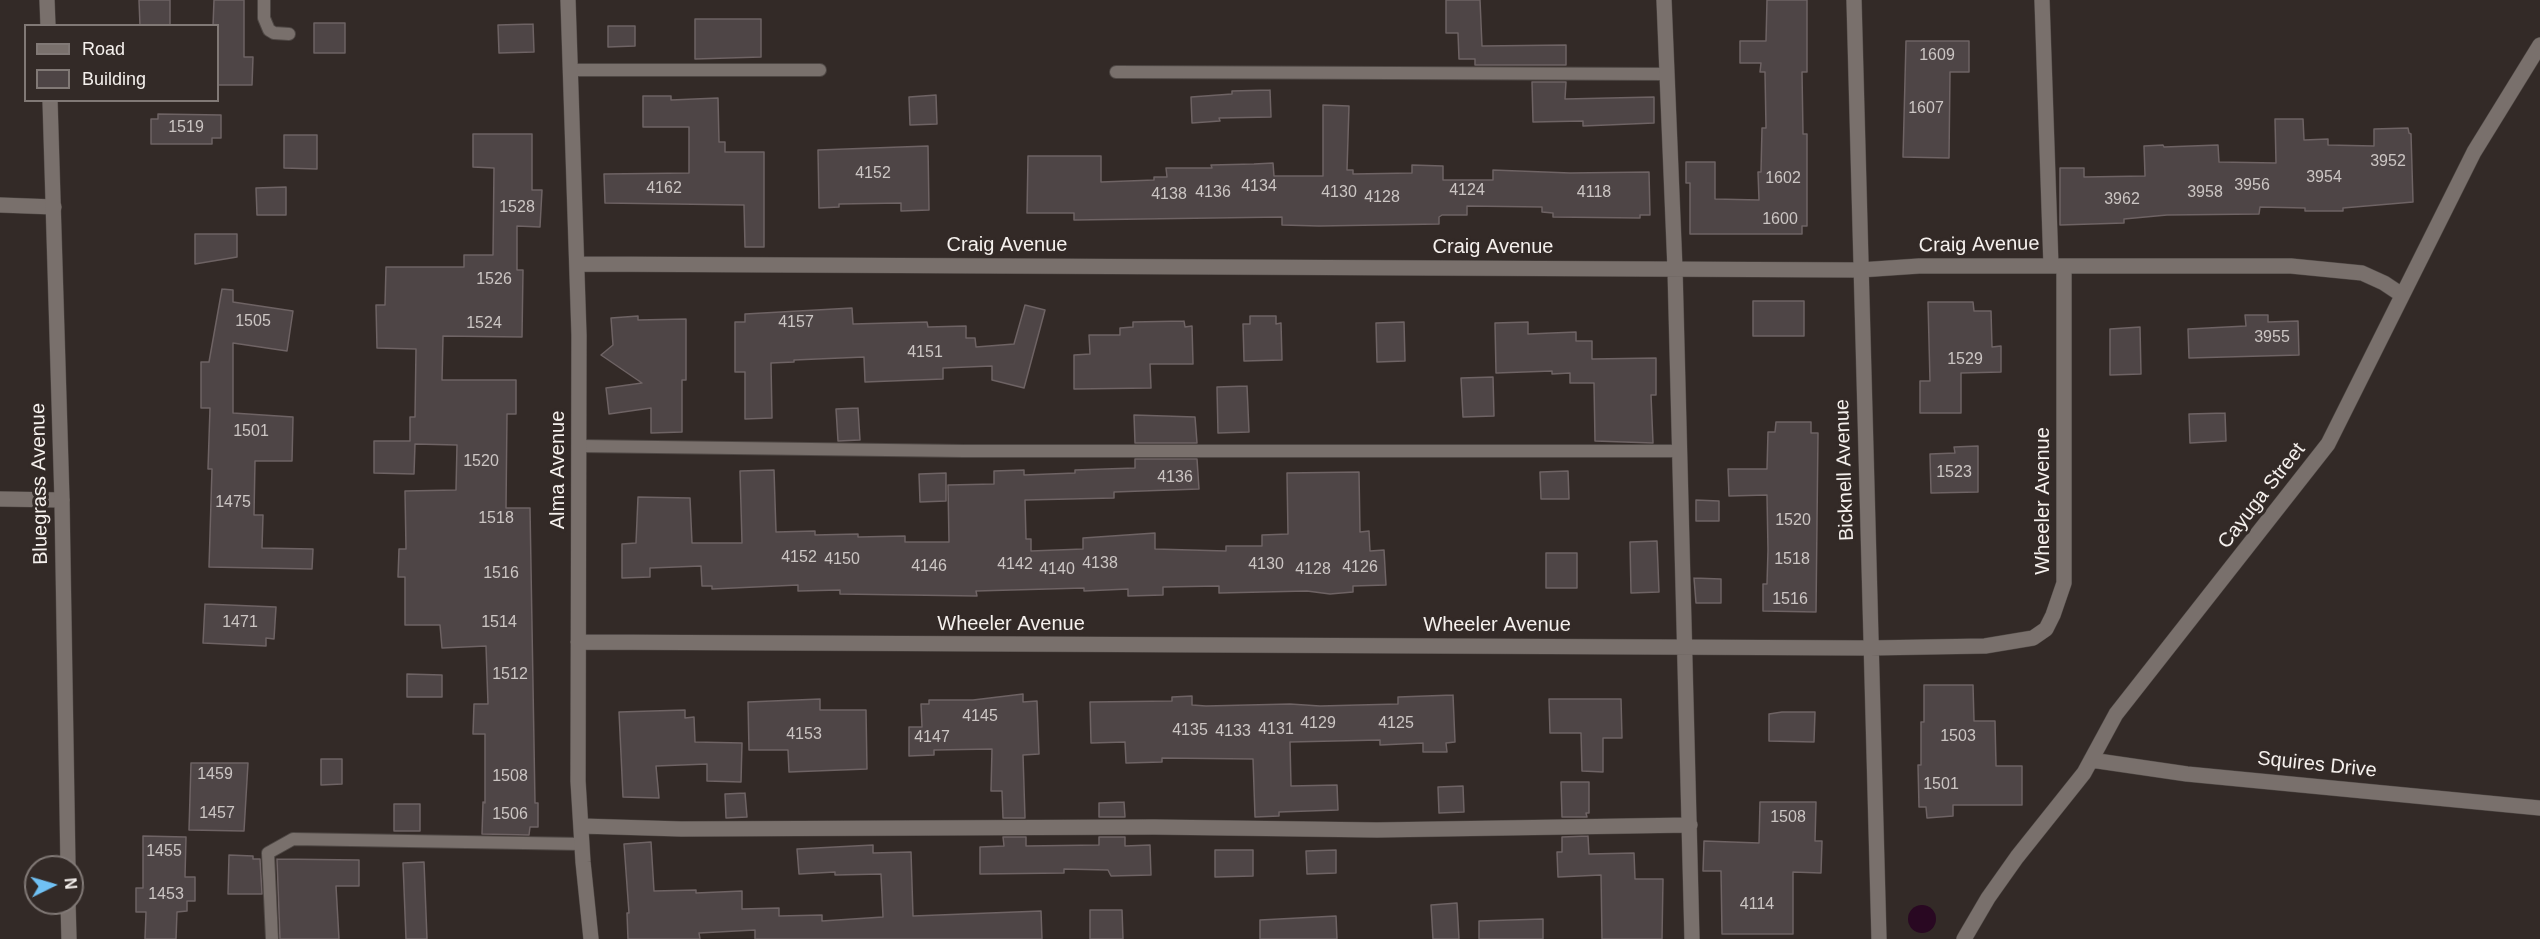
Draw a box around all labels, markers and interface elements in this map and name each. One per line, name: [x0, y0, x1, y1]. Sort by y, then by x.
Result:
legend: [24, 24, 219, 102]
text: Road: [82, 39, 125, 59]
house number: 1609: [1919, 46, 1955, 66]
text: Building: [82, 69, 146, 89]
house number: 1607: [1908, 99, 1944, 119]
house number: 1519: [168, 118, 204, 138]
house number: 3952: [2370, 152, 2406, 172]
house number: 4152: [855, 164, 891, 184]
house number: 3954: [2306, 168, 2342, 188]
house number: 1602: [1765, 169, 1801, 189]
house number: 3956: [2234, 176, 2270, 196]
house number: 4134: [1241, 177, 1277, 197]
house number: 4162: [646, 179, 682, 199]
house number: 4124: [1449, 181, 1485, 201]
house number: 4136: [1195, 183, 1231, 203]
house number: 4130: [1321, 183, 1357, 203]
house number: 4118: [1577, 183, 1611, 203]
house number: 3958: [2187, 183, 2223, 203]
house number: 4138: [1151, 185, 1187, 205]
house number: 4128: [1364, 188, 1400, 208]
house number: 3962: [2104, 190, 2140, 210]
house number: 1528: [499, 198, 535, 218]
house number: 1600: [1762, 210, 1798, 230]
street label: Craig Avenue: [1918, 232, 2040, 258]
street label: Craig Avenue: [947, 233, 1067, 257]
street label: Craig Avenue: [1433, 235, 1553, 259]
house number: 1526: [476, 270, 512, 290]
house number: 1505: [235, 312, 271, 332]
house number: 4157: [778, 313, 814, 333]
house number: 1524: [466, 314, 502, 334]
house number: 3955: [2254, 328, 2290, 348]
house number: 4151: [907, 343, 943, 363]
house number: 1529: [1947, 350, 1983, 370]
street label: Bicknell Avenue: [1831, 399, 1859, 541]
street label: Bluegrass Avenue: [27, 403, 53, 565]
street label: Alma Avenue: [546, 411, 570, 529]
house number: 1501: [233, 422, 269, 442]
street label: Wheeler Avenue: [2031, 427, 2055, 575]
street label: Cayuga Street: [2213, 438, 2311, 554]
house number: 1520: [463, 452, 499, 472]
house number: 1523: [1936, 463, 1972, 483]
house number: 4136: [1157, 468, 1193, 488]
house number: 1475: [215, 493, 251, 513]
house number: 1518: [478, 509, 514, 529]
house number: 1520: [1775, 511, 1811, 531]
house number: 4152: [781, 548, 817, 568]
house number: 4150: [824, 550, 860, 570]
house number: 1518: [1774, 550, 1810, 570]
house number: 4138: [1082, 554, 1118, 574]
house number: 4142: [997, 555, 1033, 575]
house number: 4130: [1248, 555, 1284, 575]
house number: 4146: [911, 557, 947, 577]
house number: 4126: [1342, 558, 1378, 578]
house number: 4140: [1039, 560, 1075, 580]
house number: 4128: [1295, 560, 1331, 580]
house number: 1516: [483, 564, 519, 584]
house number: 1516: [1772, 590, 1808, 610]
street label: Wheeler Avenue: [937, 612, 1085, 636]
house number: 1471: [222, 613, 258, 633]
house number: 1514: [481, 613, 517, 633]
street label: Wheeler Avenue: [1423, 613, 1571, 637]
house number: 1512: [492, 665, 528, 685]
house number: 4145: [962, 707, 998, 727]
house number: 4129: [1300, 714, 1336, 734]
house number: 4125: [1378, 714, 1414, 734]
house number: 4131: [1258, 720, 1294, 740]
house number: 4135: [1172, 721, 1208, 741]
house number: 4133: [1215, 722, 1251, 742]
house number: 4153: [786, 725, 822, 745]
house number: 1503: [1940, 727, 1976, 747]
house number: 4147: [914, 728, 950, 748]
street label: Squires Drive: [2256, 747, 2378, 783]
house number: 1459: [197, 765, 233, 785]
house number: 1508: [492, 767, 528, 787]
house number: 1501: [1923, 775, 1959, 795]
house number: 1457: [199, 804, 235, 824]
house number: 1506: [492, 805, 528, 825]
house number: 1508: [1770, 808, 1806, 828]
house number: 1455: [146, 842, 182, 862]
north arrow: [24, 855, 84, 915]
text: N: [61, 877, 79, 890]
house number: 1453: [148, 885, 184, 905]
house number: 4114: [1740, 895, 1774, 915]

